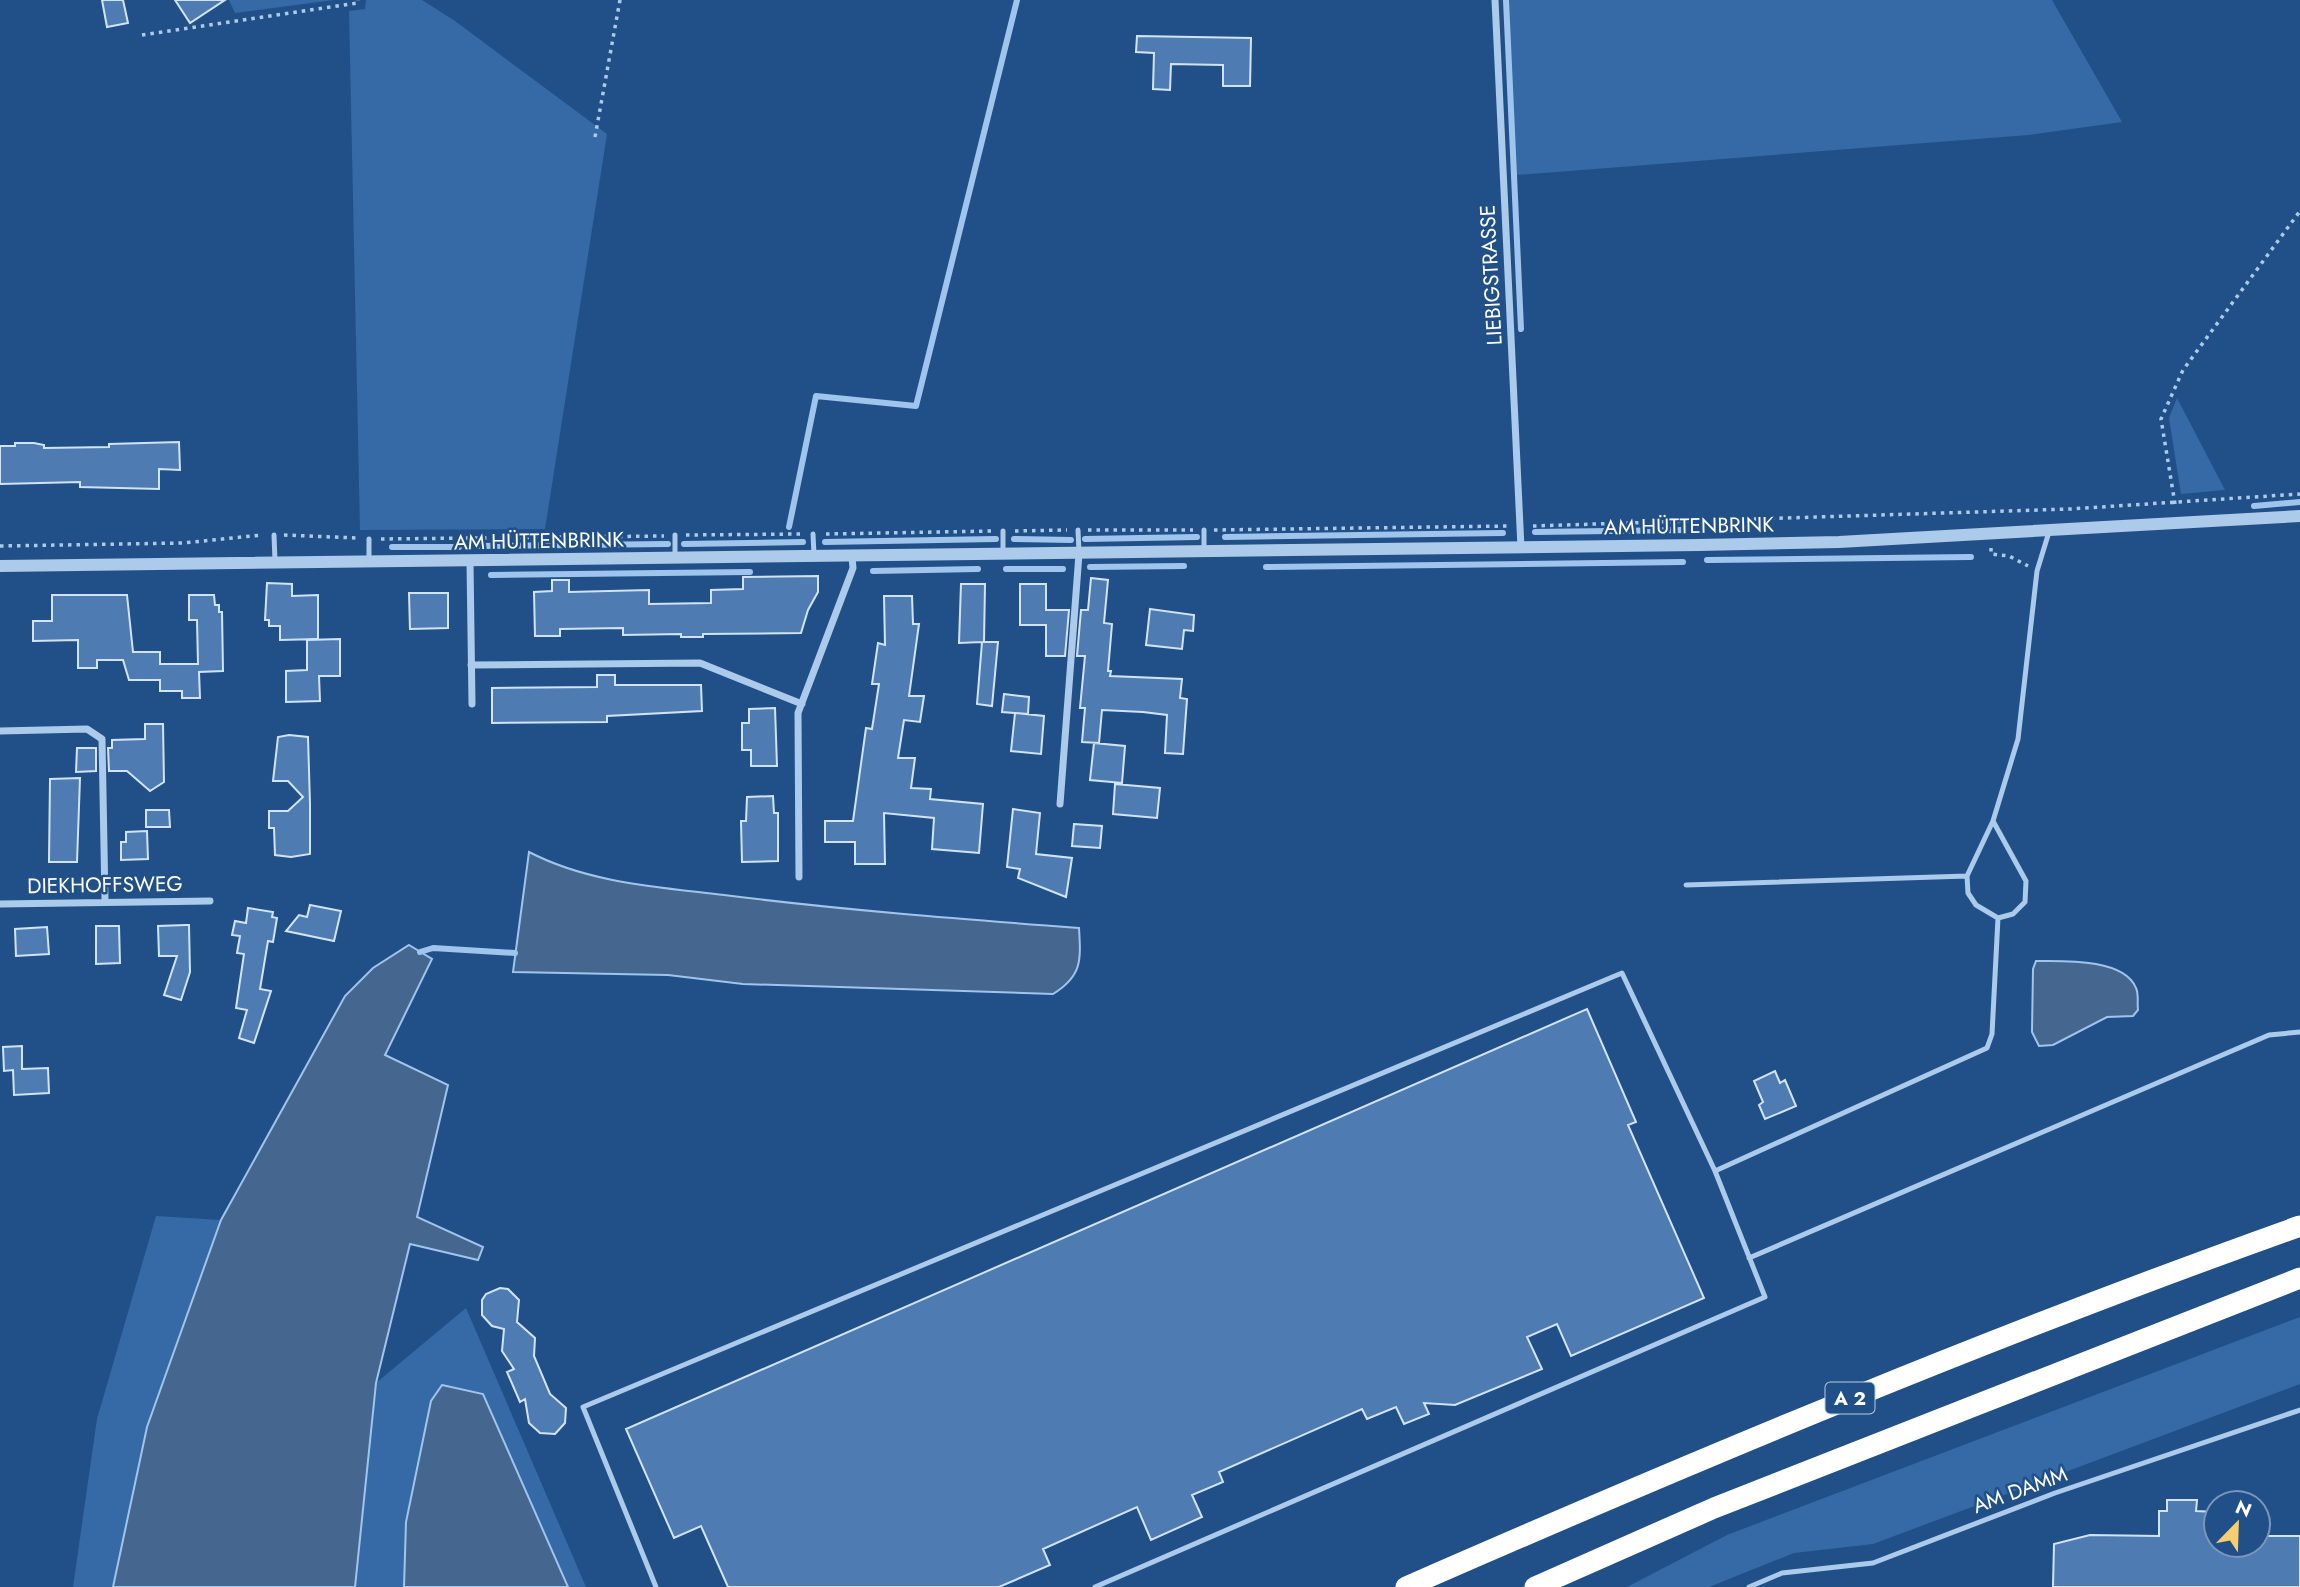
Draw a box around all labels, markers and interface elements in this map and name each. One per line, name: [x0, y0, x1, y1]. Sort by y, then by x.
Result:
street label: LIEBIGSTRASSE: [1472, 204, 1510, 346]
street label: AM HÜTTENBRINK: [1604, 510, 1774, 542]
street label: AM HÜTTENBRINK: [454, 525, 624, 557]
street label: DIEKHOFFSWEG: [27, 869, 183, 901]
road number: A 2: [1826, 1382, 1874, 1414]
street label: AM DAMM: [1968, 1459, 2072, 1521]
north arrow: [2202, 1489, 2272, 1559]
text: N: [2231, 1493, 2256, 1524]

